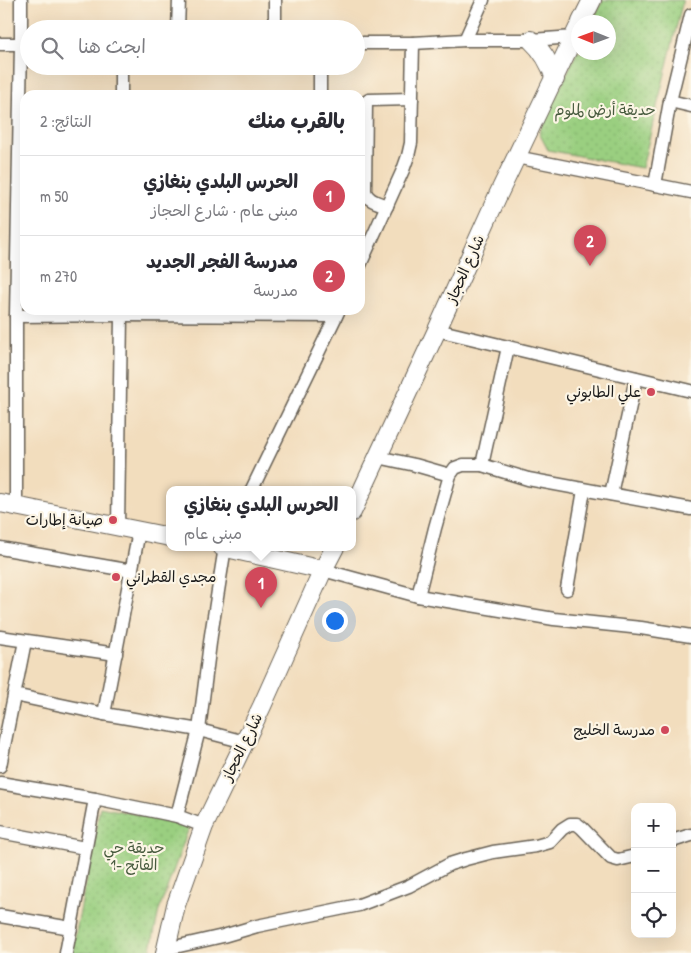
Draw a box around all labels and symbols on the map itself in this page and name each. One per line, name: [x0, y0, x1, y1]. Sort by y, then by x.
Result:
north arrow: [571, 15, 616, 60]
park label: حديقة أرض لملوم: [554, 99, 656, 122]
pin: 2: [574, 225, 606, 266]
street label: شارع الحجاز: [440, 231, 489, 307]
place label: علي الطابوني: [566, 381, 641, 405]
marker: علي الطابوني: [645, 386, 657, 398]
place label: صيانة إطارات: [26, 509, 103, 530]
marker: صيانة إطارات: [107, 514, 119, 526]
place label: مجدي القطراني: [126, 566, 216, 590]
pin: 1: [245, 567, 277, 608]
marker: مجدي القطراني: [110, 571, 122, 583]
your location: [322, 608, 348, 634]
street label: شارع الحجاز: [216, 709, 267, 785]
place label: مدرسة الخليج: [574, 719, 655, 740]
marker: مدرسة الخليج: [659, 724, 671, 736]
park label: حديقة حي الفاتح -1: [104, 837, 164, 875]

